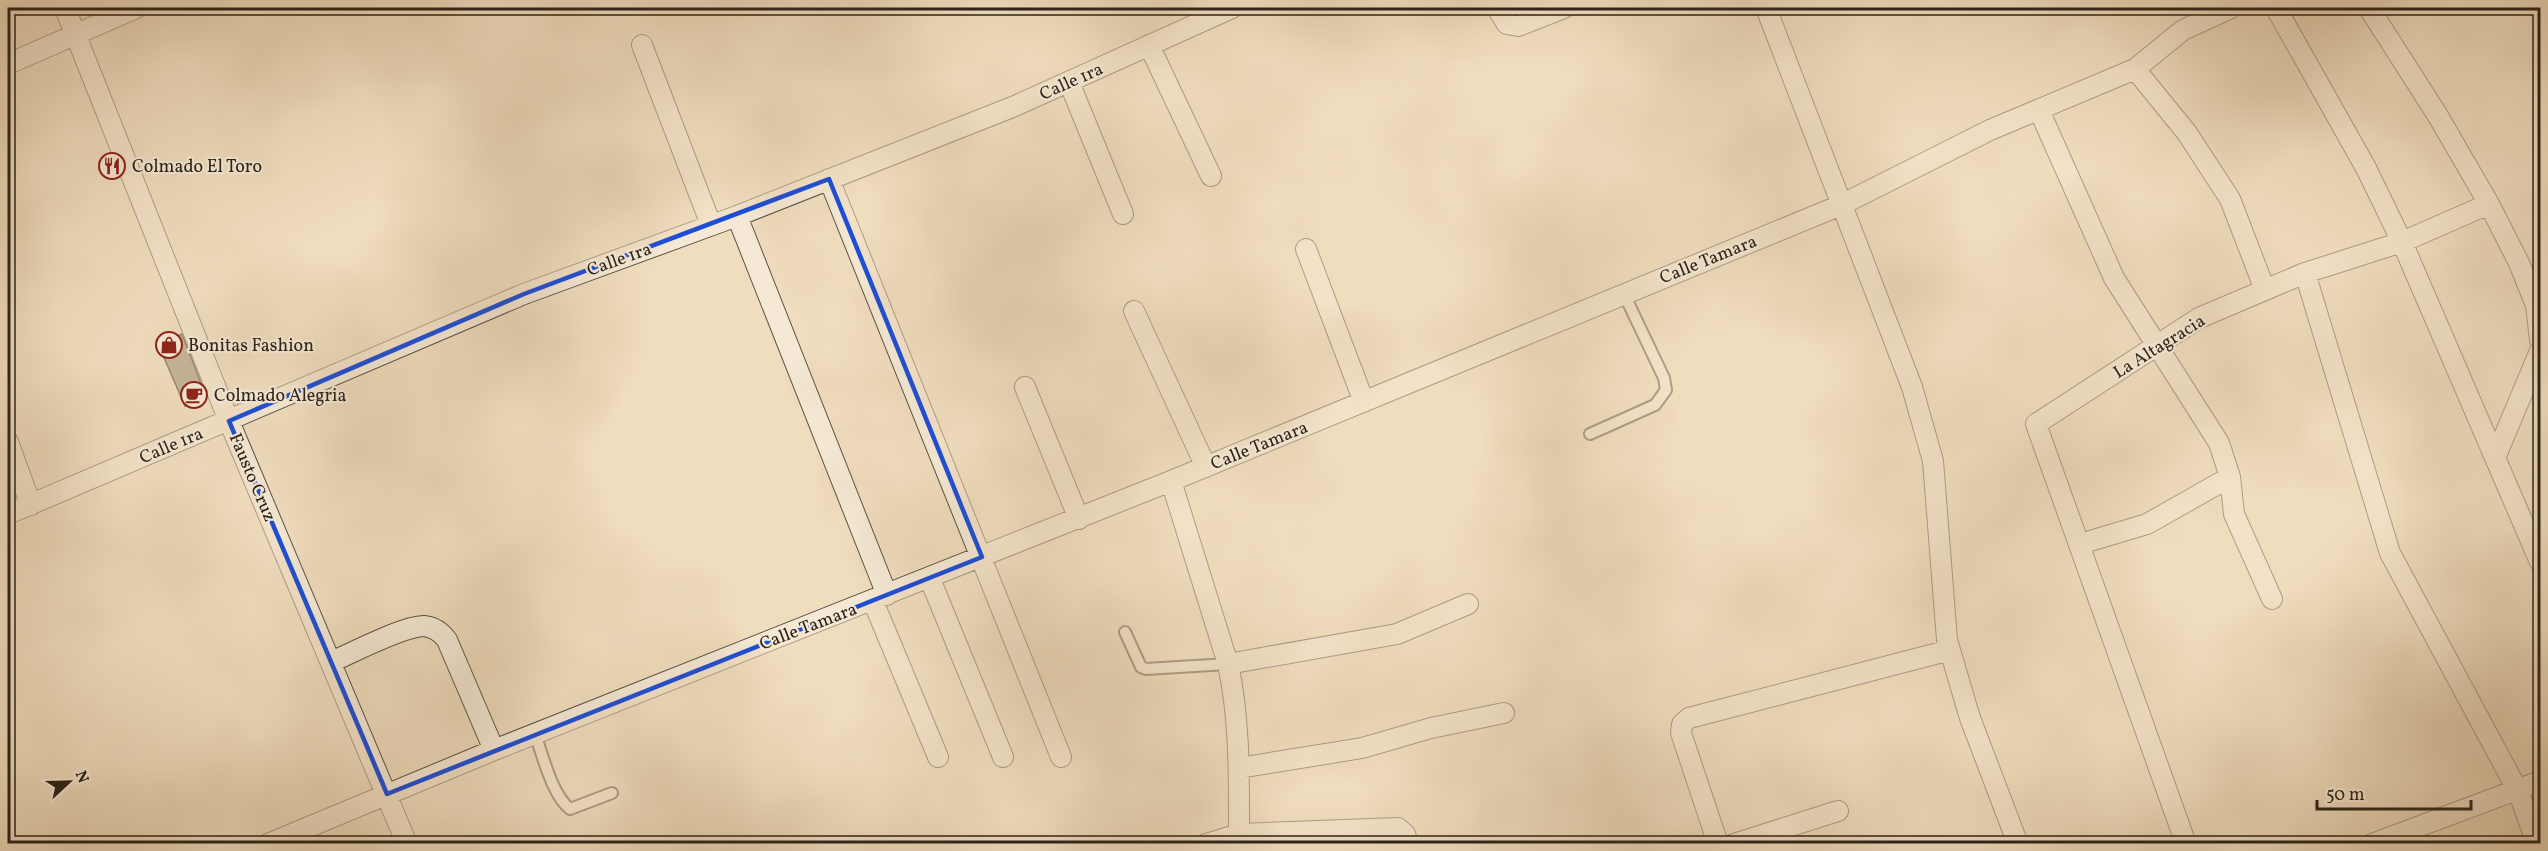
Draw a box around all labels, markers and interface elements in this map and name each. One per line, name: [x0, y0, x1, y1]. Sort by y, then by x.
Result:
street label: Calle 1ra: [1036, 57, 1107, 107]
restaurant icon: Colmado El Toro: [97, 151, 127, 181]
place label: Colmado El Toro: [132, 155, 262, 180]
street label: Calle Tamara: [1656, 230, 1761, 291]
street label: Calle 1ra: [584, 237, 655, 284]
street label: La Altagracia: [2109, 309, 2211, 385]
shop icon: Bonitas Fashion: [154, 330, 184, 360]
place label: Bonitas Fashion: [188, 334, 314, 359]
cafe icon: Colmado Alegria: [179, 380, 209, 410]
place label: Colmado Alegria: [214, 384, 346, 409]
street label: Calle Tamara: [1207, 416, 1312, 477]
street label: Calle 1ra: [136, 422, 207, 471]
street label: Fausto Cruz: [222, 430, 281, 526]
street label: Calle Tamara: [756, 597, 861, 658]
north arrow: [39, 752, 99, 812]
text: N: [69, 768, 94, 787]
scale bar: [2317, 773, 2472, 811]
text: 50 m: [2326, 783, 2365, 808]

